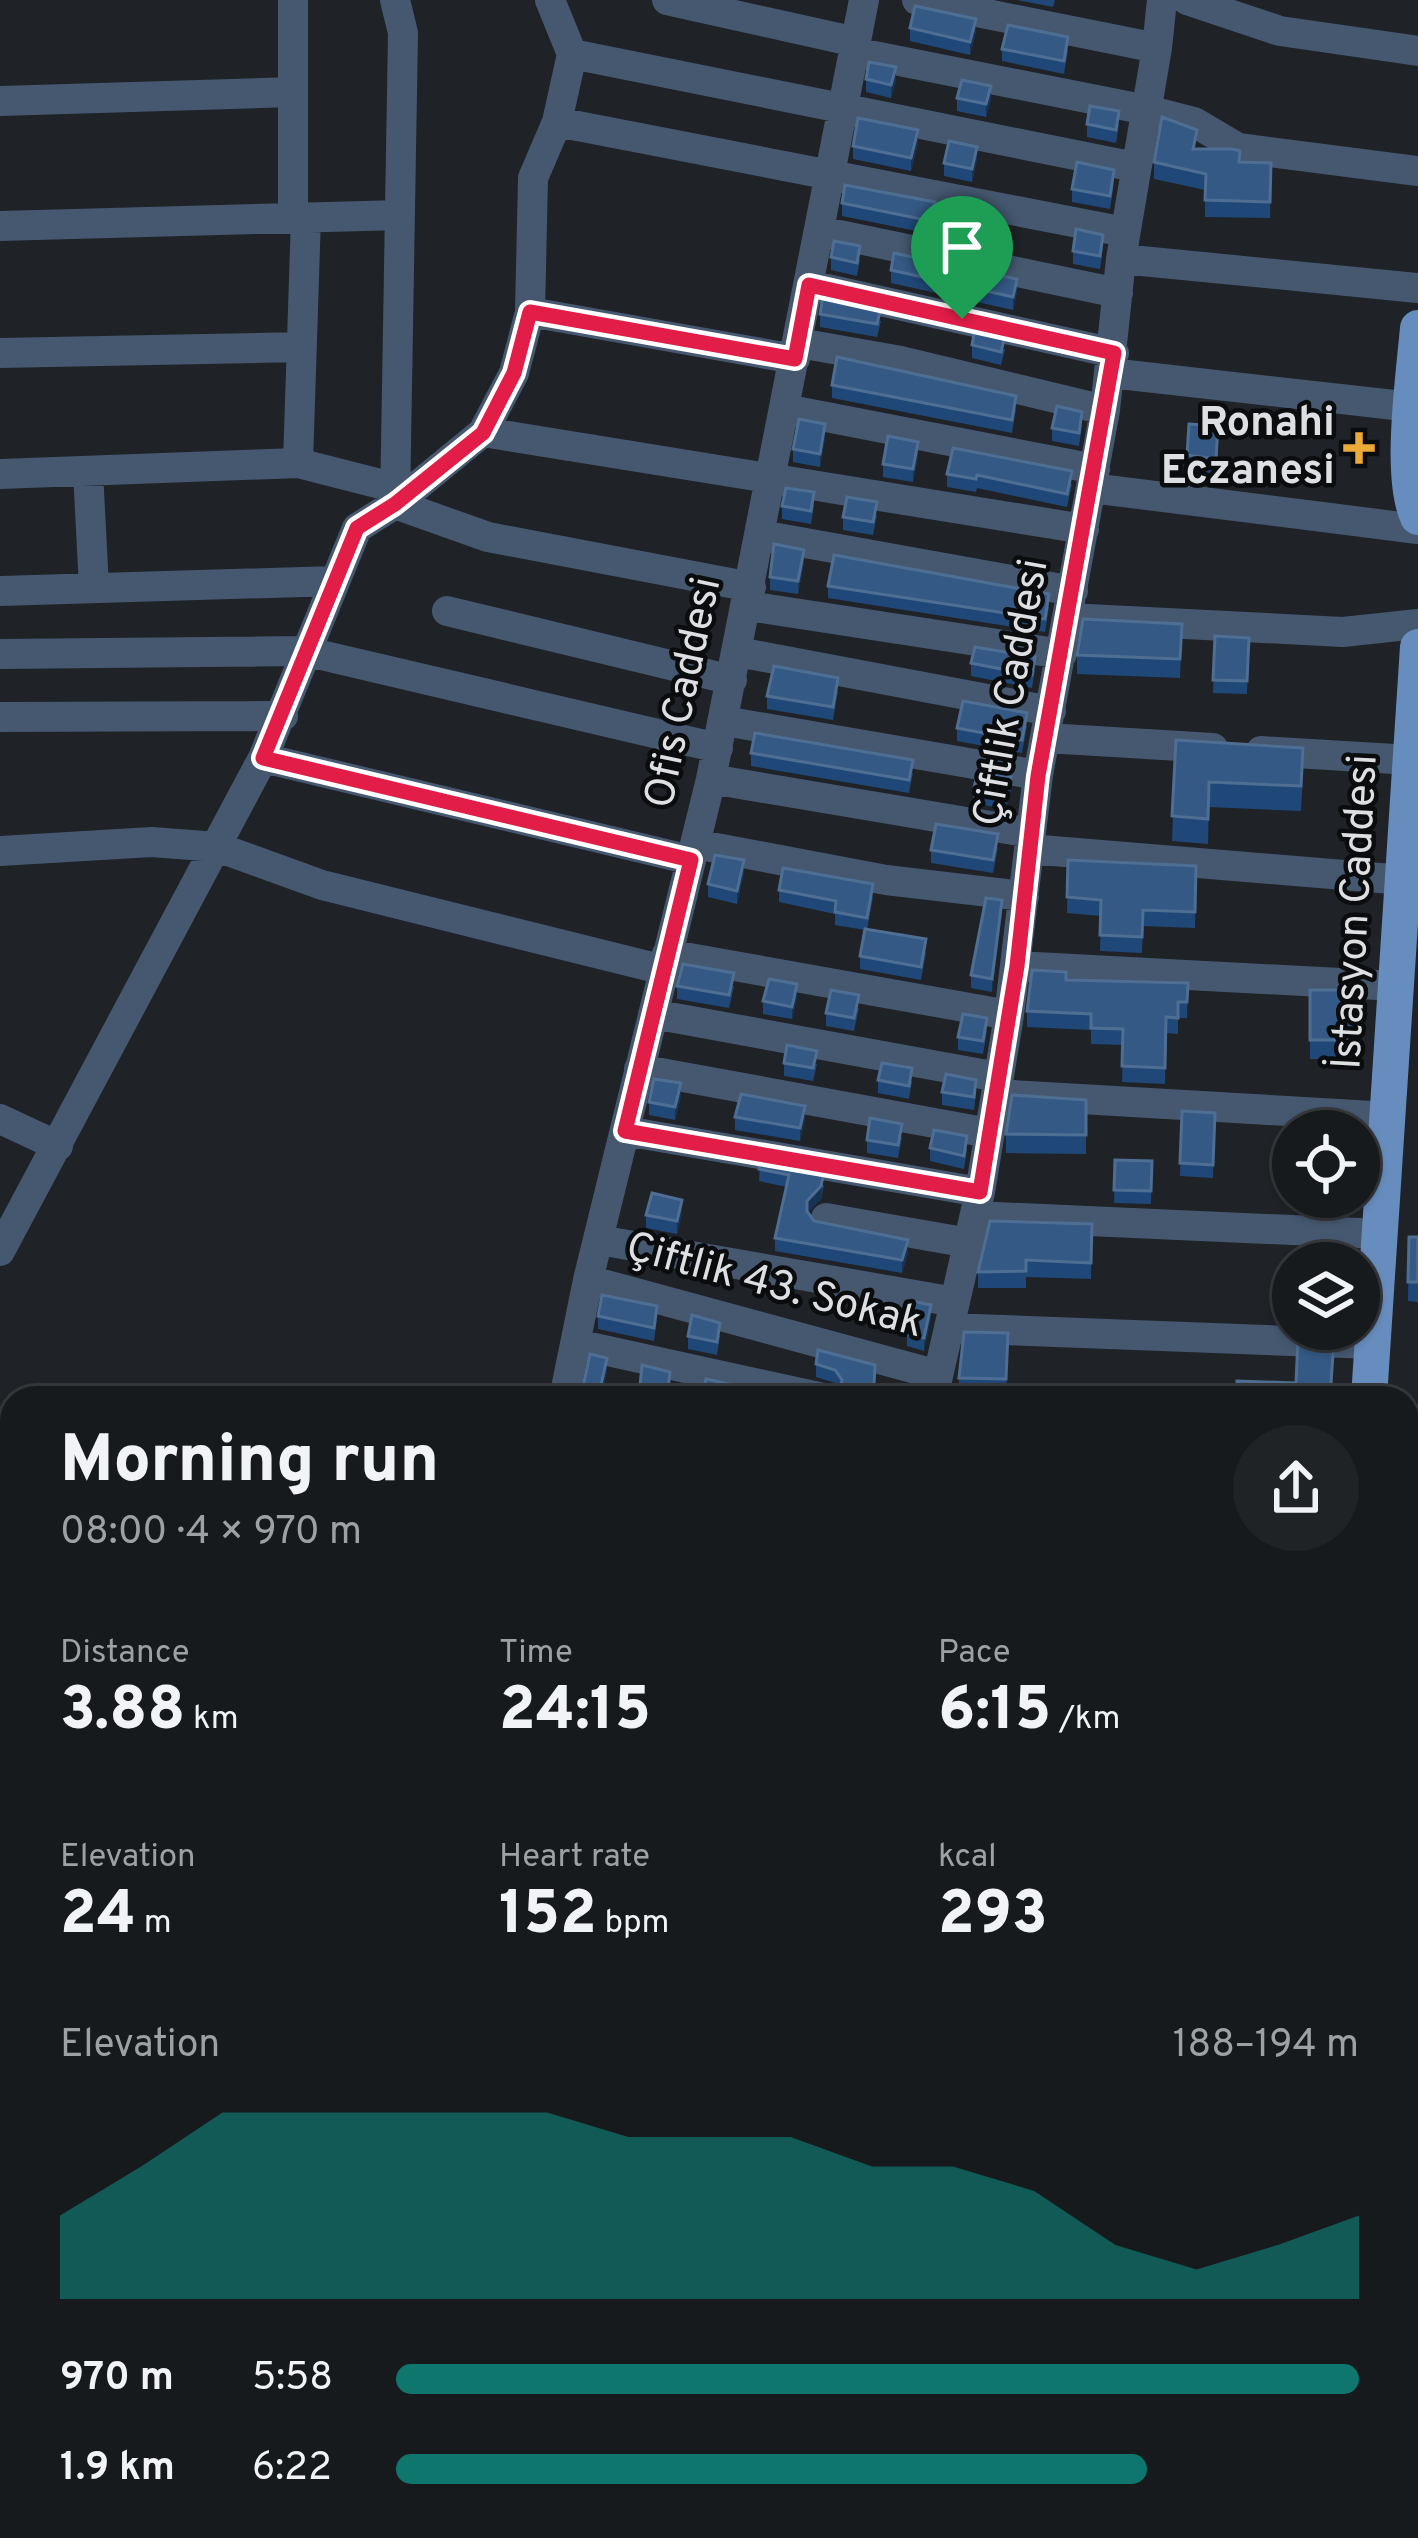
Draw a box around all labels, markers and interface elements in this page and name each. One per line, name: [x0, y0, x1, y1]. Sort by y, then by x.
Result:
pin: [911, 196, 1013, 319]
icon: arrive: [929, 214, 995, 280]
place label: Ronahi Eczanesi: [1161, 398, 1335, 499]
marker: Ronahi Eczanesi: [1346, 435, 1372, 461]
street label: Çiftlik Caddesi: [963, 555, 1063, 831]
street label: Ofis Caddesi: [635, 573, 735, 813]
street label: İstasyon Caddesi: [1321, 753, 1392, 1071]
map controls: [1272, 1110, 1380, 1350]
button: locate: [1272, 1110, 1380, 1218]
street label: Çiftlik 43. Sokak: [620, 1222, 928, 1352]
button: layers: [1272, 1242, 1380, 1350]
text: Morning run: [60, 1422, 439, 1505]
button: share: [1233, 1425, 1359, 1551]
text: 08:00 · 4 × 970 m: [60, 1509, 362, 1558]
text: Distance: [60, 1633, 190, 1675]
text: Time: [499, 1633, 573, 1675]
text: Pace: [938, 1633, 1011, 1675]
text: 3.88: [60, 1675, 185, 1751]
text: 24:15: [499, 1675, 651, 1751]
text: 6:15: [938, 1675, 1051, 1751]
text: km: [185, 1699, 239, 1741]
text: /km: [1051, 1699, 1120, 1741]
text: Elevation: [60, 1837, 196, 1879]
text: Heart rate: [499, 1837, 650, 1879]
text: kcal: [938, 1837, 997, 1879]
text: 24: [60, 1879, 136, 1955]
text: 152: [499, 1879, 597, 1955]
text: 293: [938, 1879, 1048, 1955]
text: m: [136, 1903, 172, 1945]
text: bpm: [597, 1903, 669, 1945]
text: Elevation: [60, 2022, 220, 2071]
text: 188–194 m: [1173, 2022, 1359, 2071]
text: 970 m: [60, 2355, 174, 2404]
text: 5:58: [252, 2355, 333, 2404]
text: 1.9 km: [60, 2445, 175, 2494]
text: 6:22: [252, 2445, 332, 2494]

